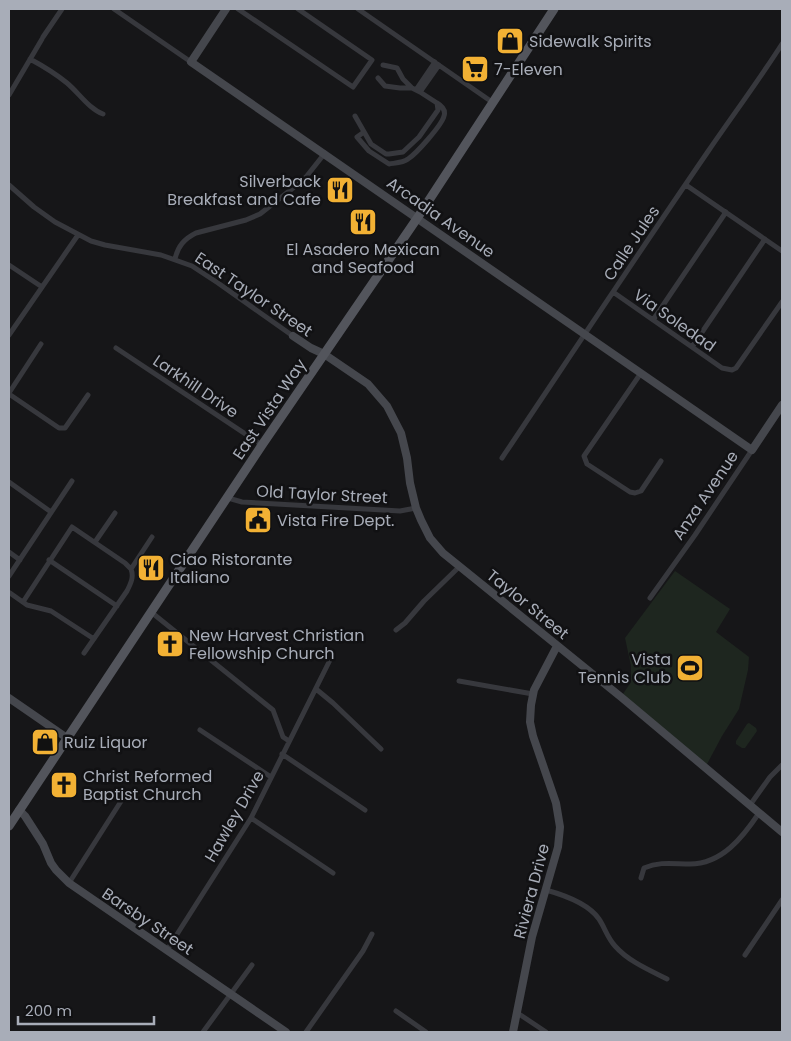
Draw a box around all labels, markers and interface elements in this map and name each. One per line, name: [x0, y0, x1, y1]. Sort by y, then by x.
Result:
shop icon: Sidewalk Spirits: [495, 26, 525, 56]
place label: Sidewalk Spirits: [529, 30, 652, 53]
supermarket icon: 7-Eleven: [460, 54, 490, 84]
place label: 7-Eleven: [494, 58, 563, 81]
place label: Silverback Breakfast and Cafe: [167, 170, 322, 211]
street label: Arcadia Avenue: [382, 172, 499, 263]
restaurant icon: Silverback Breakfast and Cafe: [325, 175, 355, 205]
street label: Calle Jules: [598, 201, 665, 285]
restaurant icon: El Asadero Mexican and Seafood: [348, 207, 378, 237]
place label: El Asadero Mexican and Seafood: [286, 238, 440, 279]
street label: East Taylor Street: [190, 247, 317, 342]
street label: Via Soledad: [629, 284, 721, 357]
street label: Larkhill Drive: [149, 349, 243, 423]
street label: East Vista Way: [227, 354, 312, 464]
street label: Anza Avenue: [667, 446, 744, 545]
street label: Old Taylor Street: [256, 480, 388, 509]
public building icon: Vista Fire Dept.: [243, 505, 273, 535]
place label: Vista Fire Dept.: [277, 509, 394, 532]
place label: Ciao Ristorante Italiano: [170, 548, 293, 589]
restaurant icon: Ciao Ristorante Italiano: [136, 553, 166, 583]
street label: Taylor Street: [482, 564, 574, 645]
place label: New Harvest Christian Fellowship Church: [189, 624, 364, 665]
church icon: New Harvest Christian Fellowship Church: [155, 629, 185, 659]
place label: Vista Tennis Club: [578, 648, 671, 689]
sports icon: Vista Tennis Club: [675, 653, 705, 683]
shop icon: Ruiz Liquor: [30, 727, 60, 757]
place label: Ruiz Liquor: [64, 731, 148, 754]
place label: Christ Reformed Baptist Church: [83, 765, 212, 806]
street label: Hawley Drive: [199, 766, 270, 866]
church icon: Christ Reformed Baptist Church: [49, 770, 79, 800]
street label: Riviera Drive: [508, 841, 555, 941]
street label: Barsby Street: [97, 882, 198, 961]
scale bar: [18, 994, 154, 1026]
text: 200 m: [25, 1000, 72, 1021]

